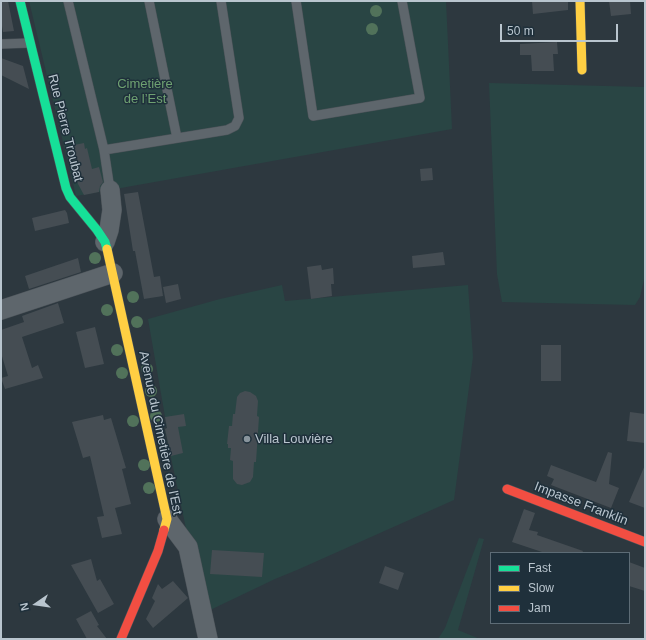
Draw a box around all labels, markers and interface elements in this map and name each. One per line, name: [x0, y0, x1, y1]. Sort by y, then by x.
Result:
scale bar: [502, 16, 620, 42]
text: 50 m: [507, 24, 534, 38]
street label: Rue Pierre Troubat: [44, 73, 86, 183]
park label: Cimetière de l’Est: [117, 76, 173, 107]
street label: Avenue du Cimetière de l'Est: [135, 350, 185, 516]
place label: Villa Louvière: [255, 431, 333, 447]
marker: Villa Louvière: [242, 434, 252, 444]
street label: Impasse Franklin: [532, 479, 630, 529]
legend: [490, 552, 630, 624]
text: Fast: [528, 561, 551, 575]
text: Slow: [528, 581, 554, 595]
north arrow: [16, 584, 56, 624]
text: N: [18, 601, 31, 612]
text: Jam: [528, 601, 551, 615]

